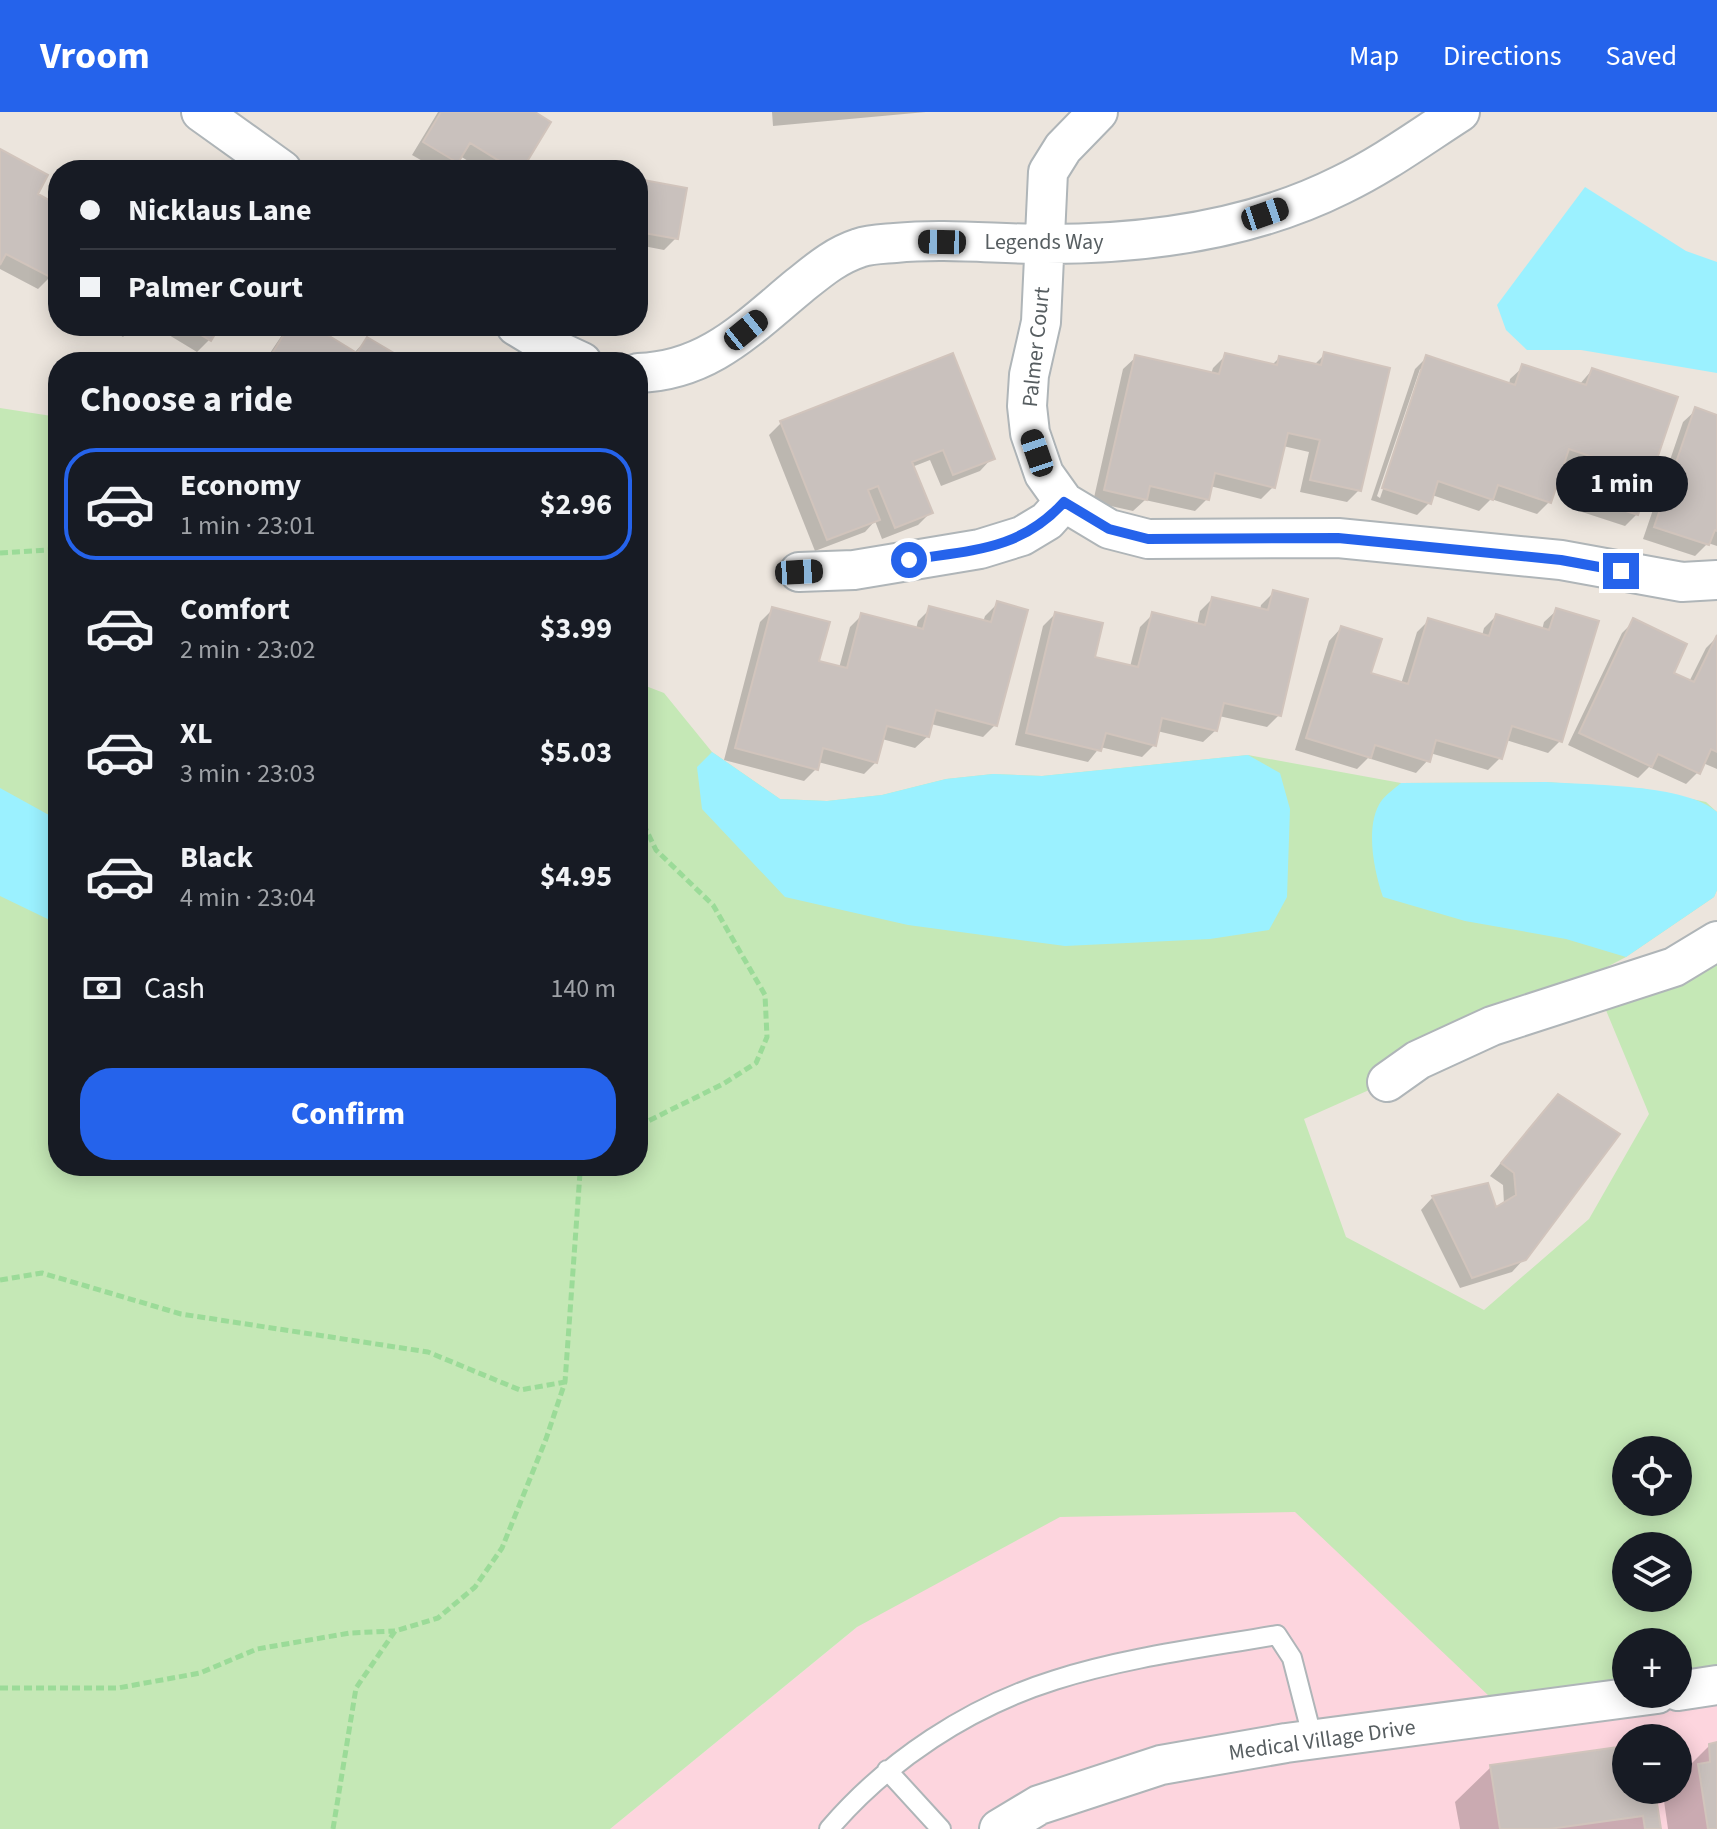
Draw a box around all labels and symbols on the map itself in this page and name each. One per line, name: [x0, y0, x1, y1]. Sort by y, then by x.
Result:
car: [1238, 195, 1292, 233]
street label: Legends Way: [985, 226, 1104, 258]
car: [918, 230, 966, 254]
street label: Palmer Court: [1014, 285, 1058, 409]
car: [720, 306, 772, 354]
car: [1018, 426, 1056, 480]
callout: 1 min: [1555, 455, 1687, 511]
route start: [891, 542, 927, 578]
route end: [1603, 553, 1639, 589]
car: [774, 559, 824, 585]
street label: Medical Village Drive: [1227, 1711, 1418, 1769]

